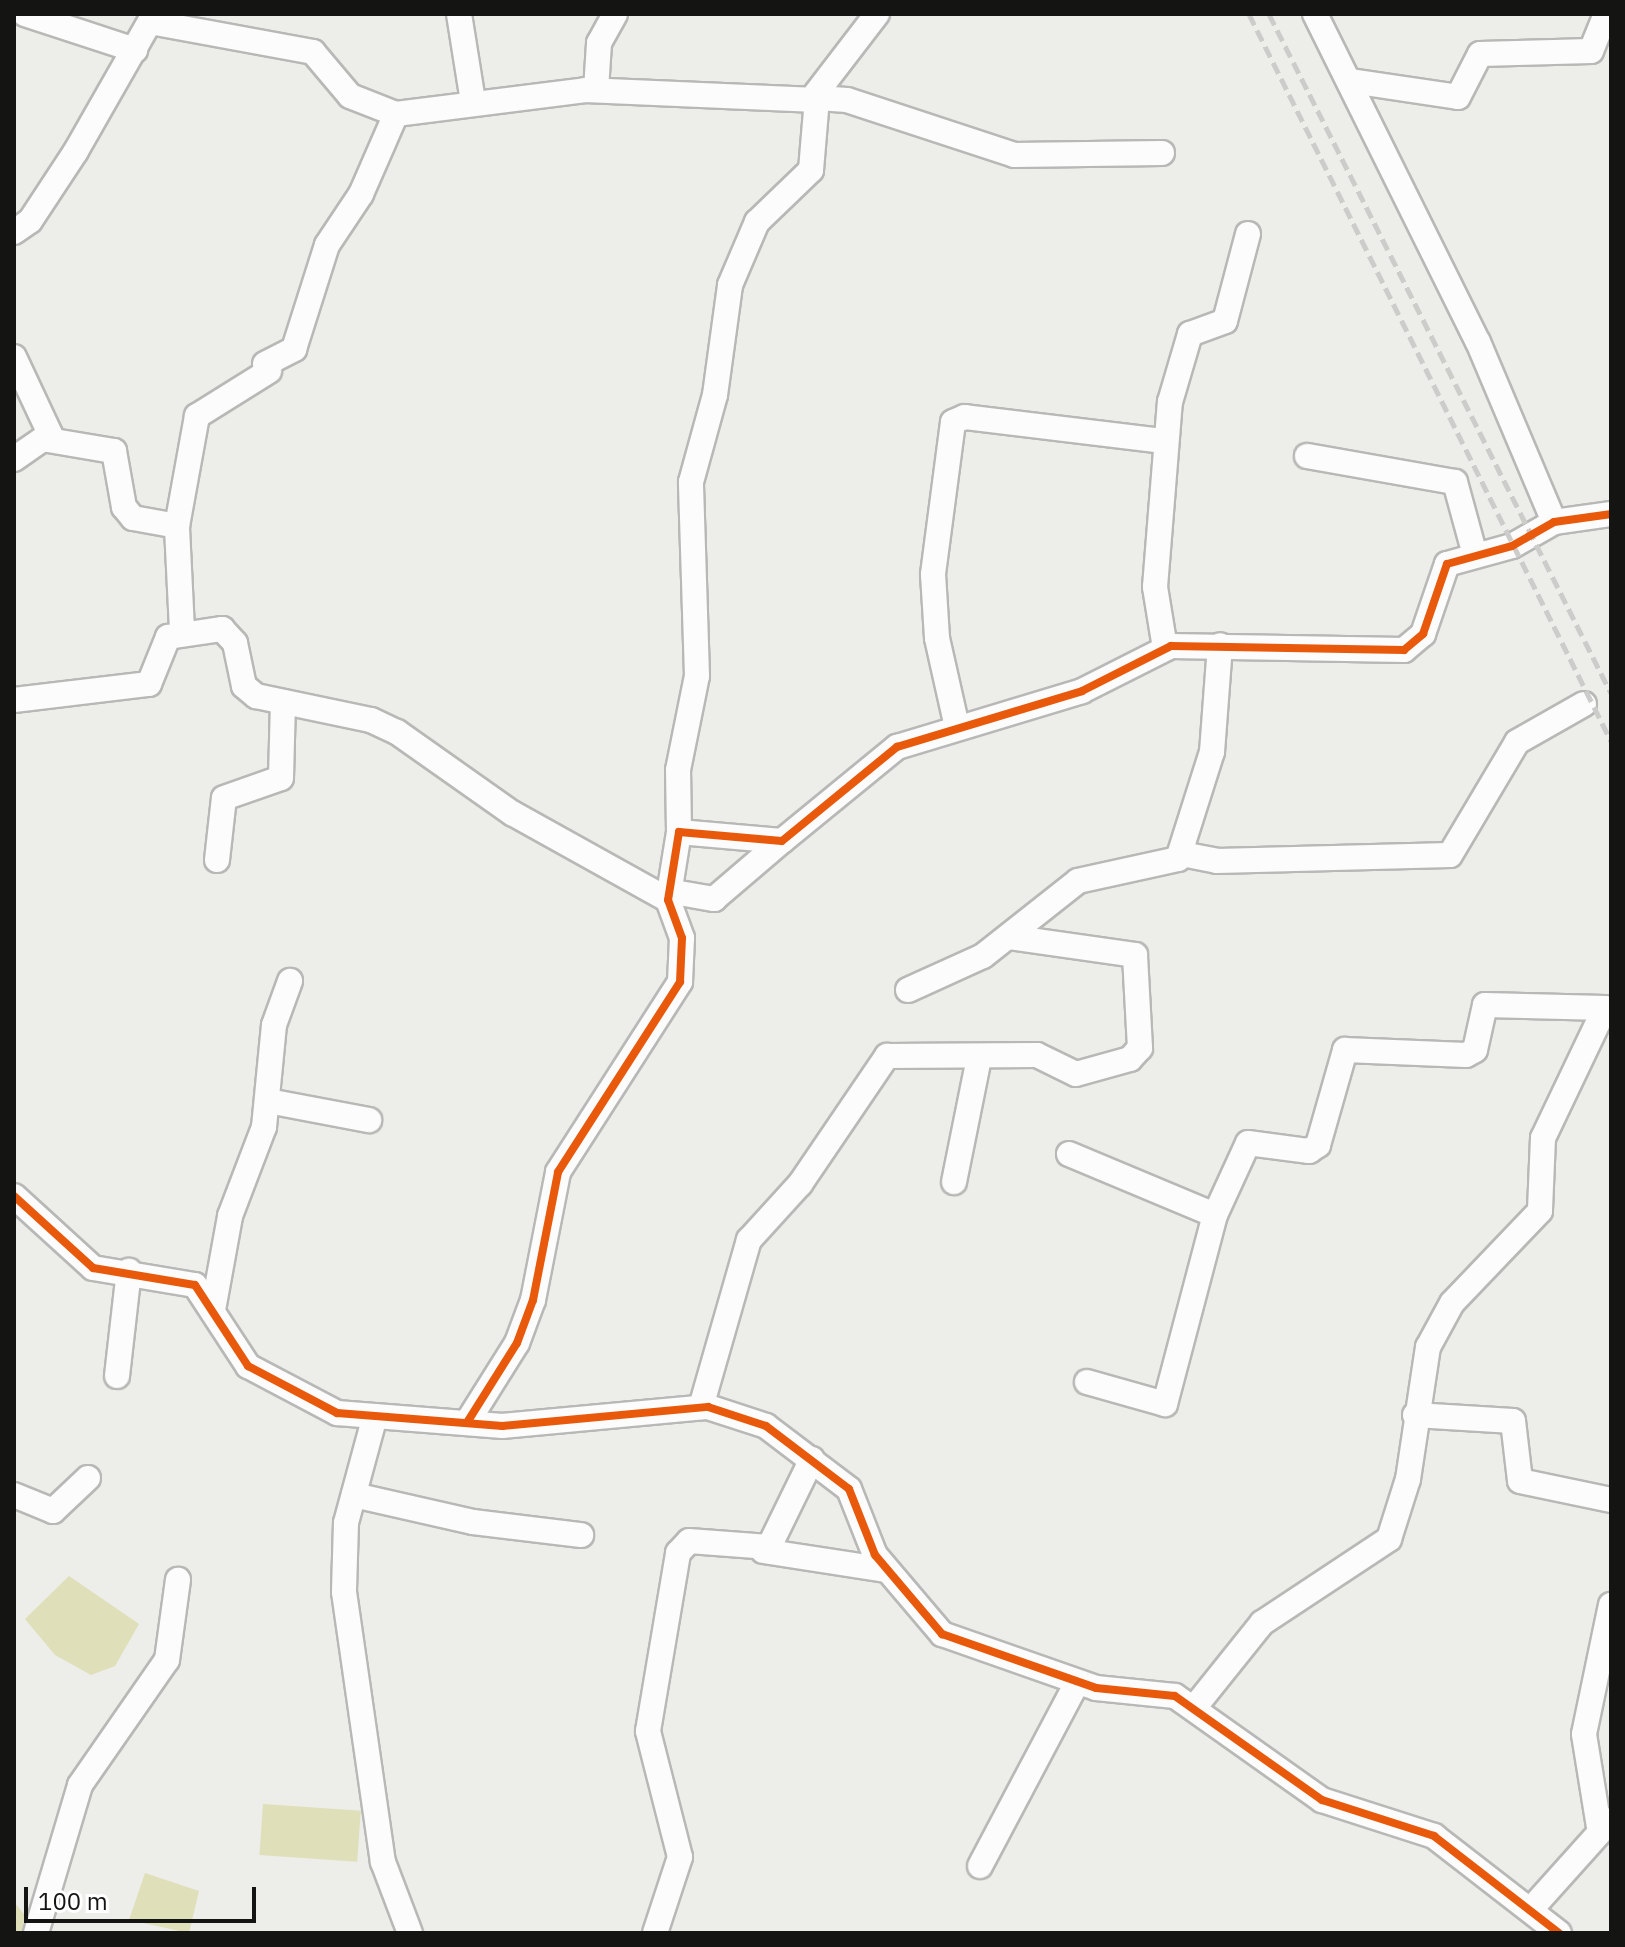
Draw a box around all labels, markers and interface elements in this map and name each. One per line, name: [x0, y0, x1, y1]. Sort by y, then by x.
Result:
scale bar: [28, 1871, 260, 1921]
text: 100 m: [38, 1885, 108, 1917]

